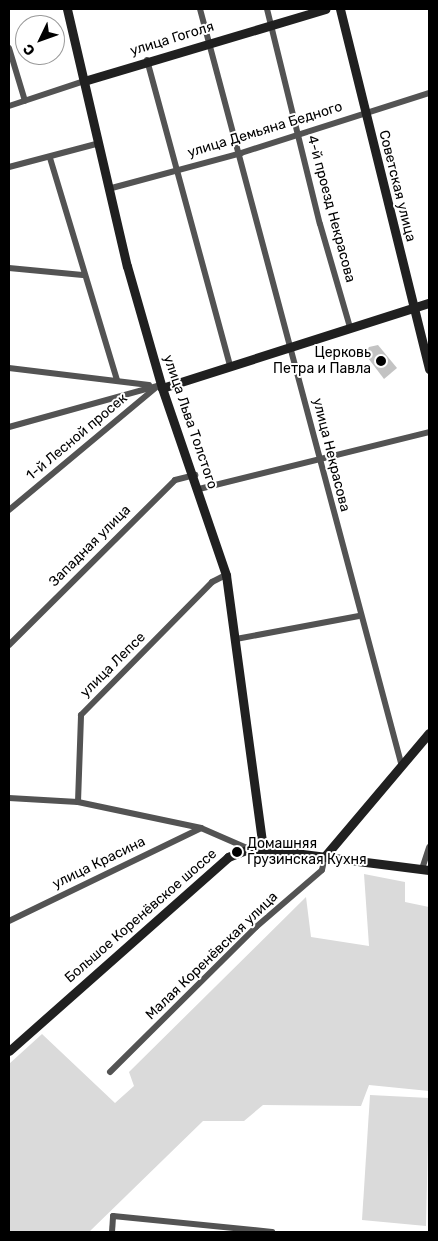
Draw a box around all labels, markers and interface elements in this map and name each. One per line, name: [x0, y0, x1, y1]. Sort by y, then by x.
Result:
north arrow: [15, 15, 65, 65]
street label: улица Гоголя: [128, 18, 216, 60]
text: С: [20, 40, 39, 59]
street label: улица Демьяна Бедного: [186, 98, 344, 162]
street label: Советская улица: [375, 128, 419, 244]
street label: 4-й проезд Некрасова: [303, 134, 359, 284]
place label: Церковь Петра и Павла: [273, 345, 371, 378]
street label: улица Льва Толстого: [159, 353, 221, 491]
marker: Церковь Петра и Павла: [375, 355, 387, 367]
street label: 1-й Лесной просек: [23, 390, 131, 484]
street label: улица Некрасова: [309, 396, 353, 514]
street label: Западная улица: [46, 502, 134, 590]
street label: улица Лепсе: [77, 629, 149, 701]
street label: улица Красина: [50, 833, 148, 893]
place label: Домашняя Грузинская Кухня: [247, 836, 367, 869]
street label: Большое Коренёвское шоссе: [62, 845, 220, 987]
marker: Домашняя Грузинская Кухня: [231, 846, 243, 858]
street label: Малая Коренёвская улица: [142, 888, 282, 1024]

